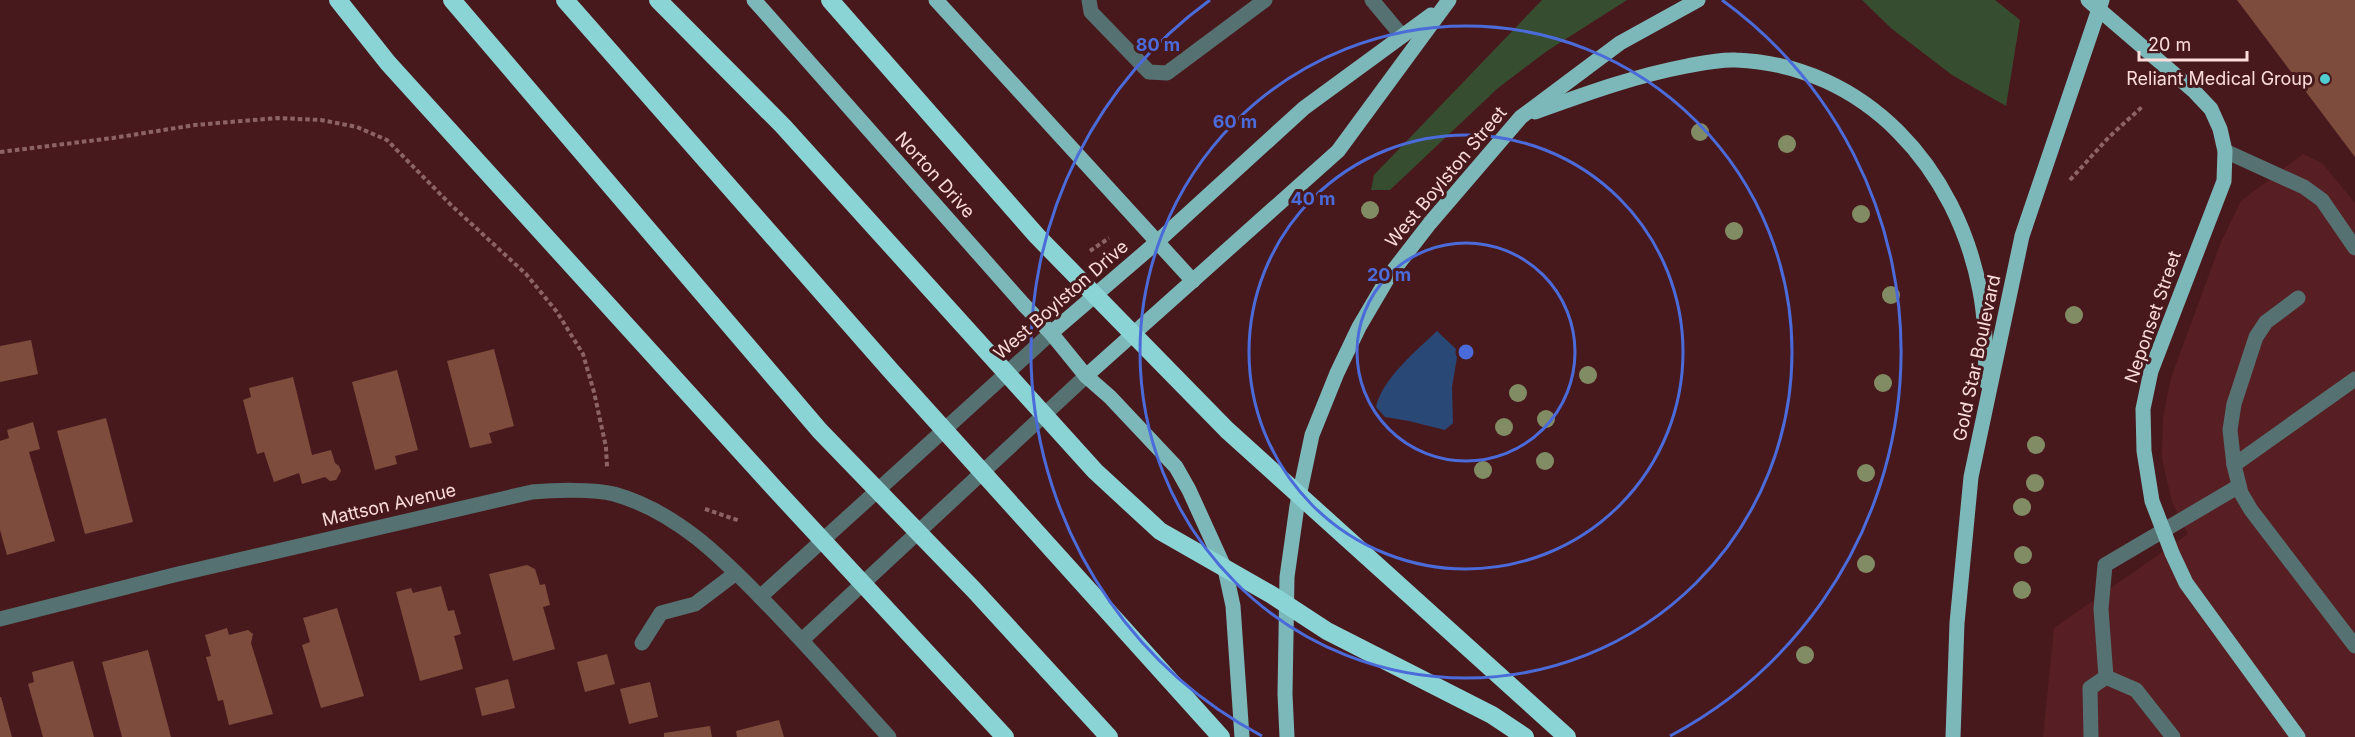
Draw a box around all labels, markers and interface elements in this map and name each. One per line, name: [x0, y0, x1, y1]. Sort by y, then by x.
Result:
scale bar: [2139, 24, 2247, 62]
text: 80 m: [1136, 34, 1180, 55]
text: 20 m: [2148, 34, 2191, 55]
place label: Reliant Medical Group: [2126, 68, 2313, 89]
marker: Reliant Medical Group: [2318, 72, 2332, 86]
street label: West Boylston Street: [1381, 102, 1511, 251]
text: 60 m: [1213, 111, 1257, 132]
street label: Norton Drive: [891, 127, 979, 222]
text: 40 m: [1291, 188, 1336, 209]
street label: West Boylston Drive: [989, 236, 1132, 364]
street label: Neponset Street: [2120, 248, 2185, 386]
text: 20 m: [1367, 264, 1411, 285]
street label: Gold Star Boulevard: [1949, 273, 2004, 443]
centre of rings: [1456, 342, 1476, 362]
street label: Mattson Avenue: [320, 479, 458, 530]

